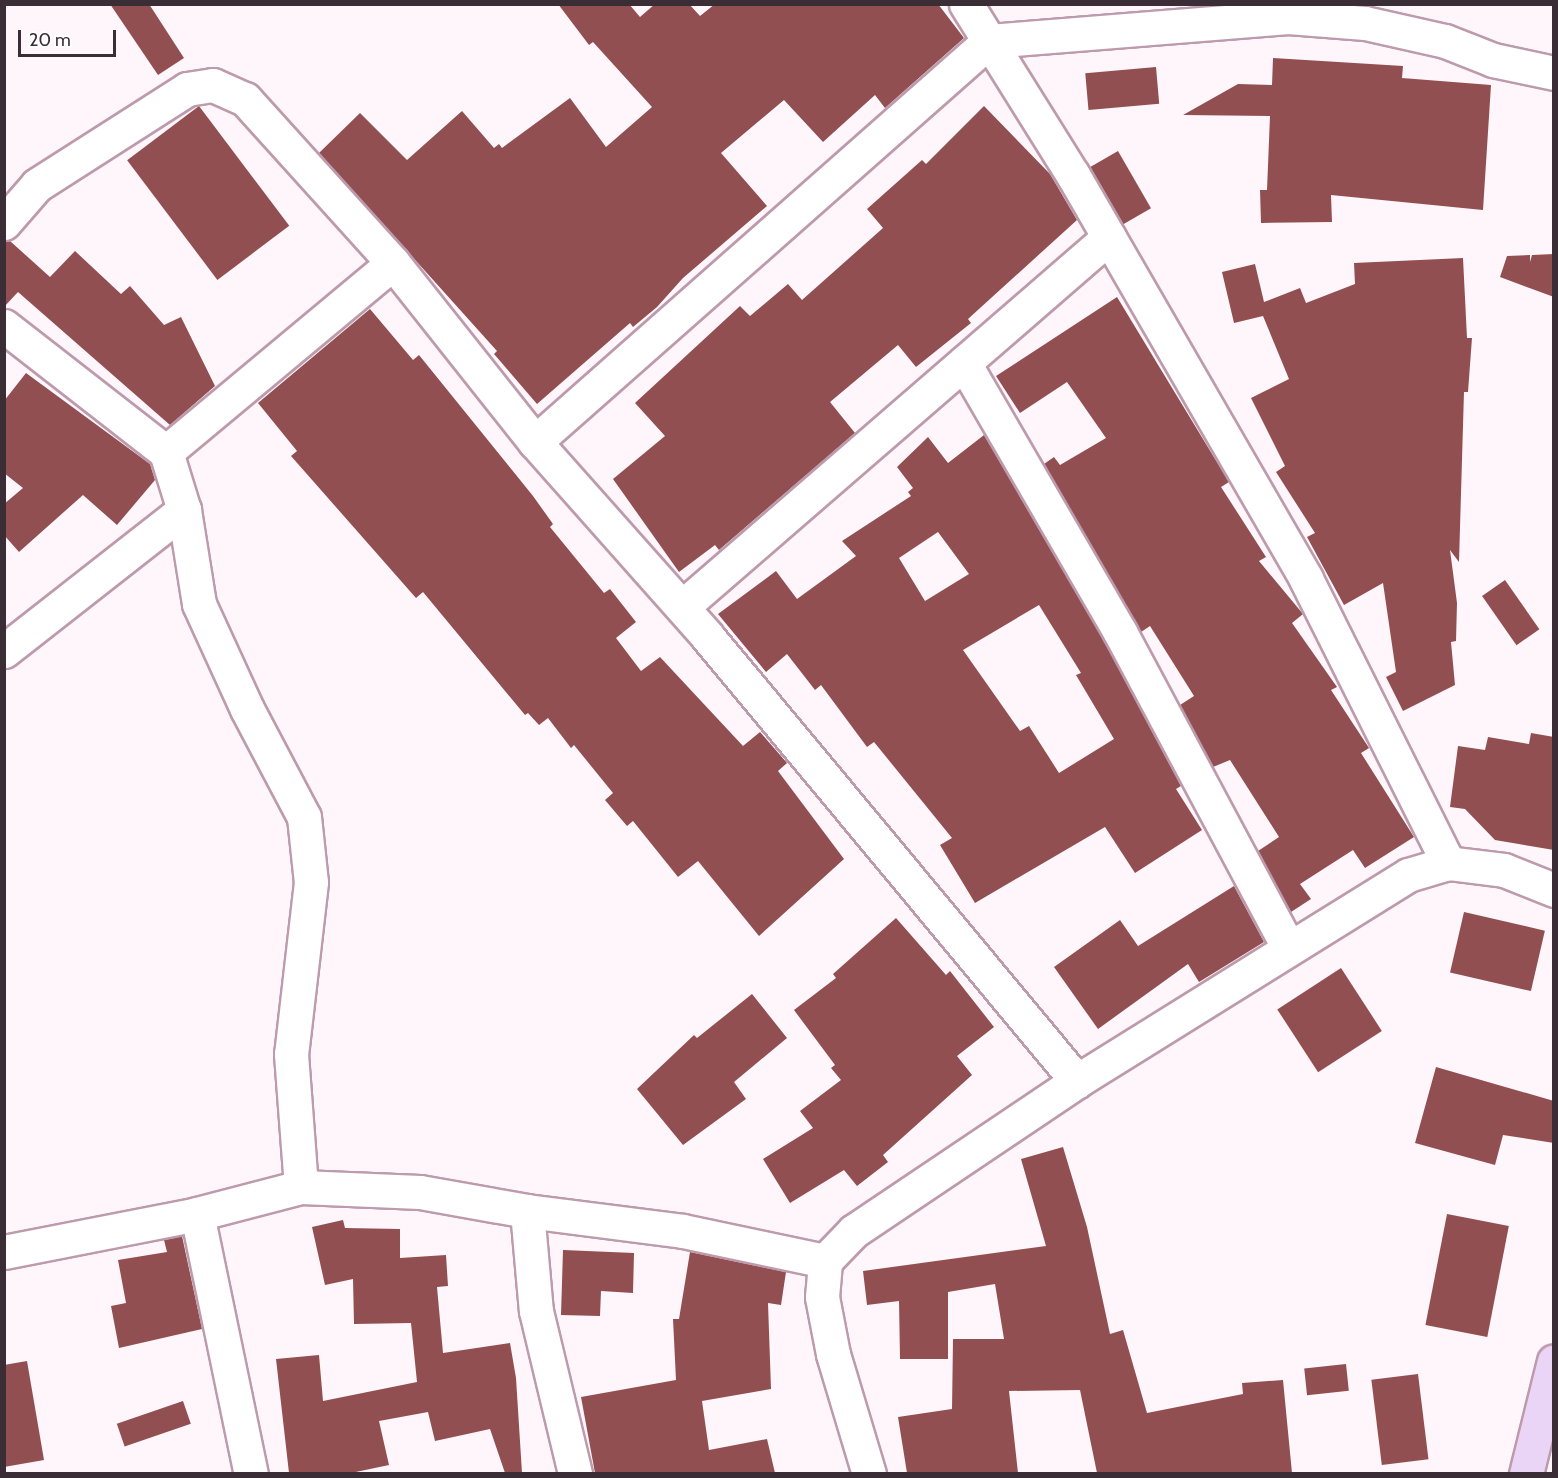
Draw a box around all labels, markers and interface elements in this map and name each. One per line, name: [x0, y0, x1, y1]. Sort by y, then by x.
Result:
scale bar: [21, 18, 118, 56]
text: 20 m: [29, 29, 71, 51]

